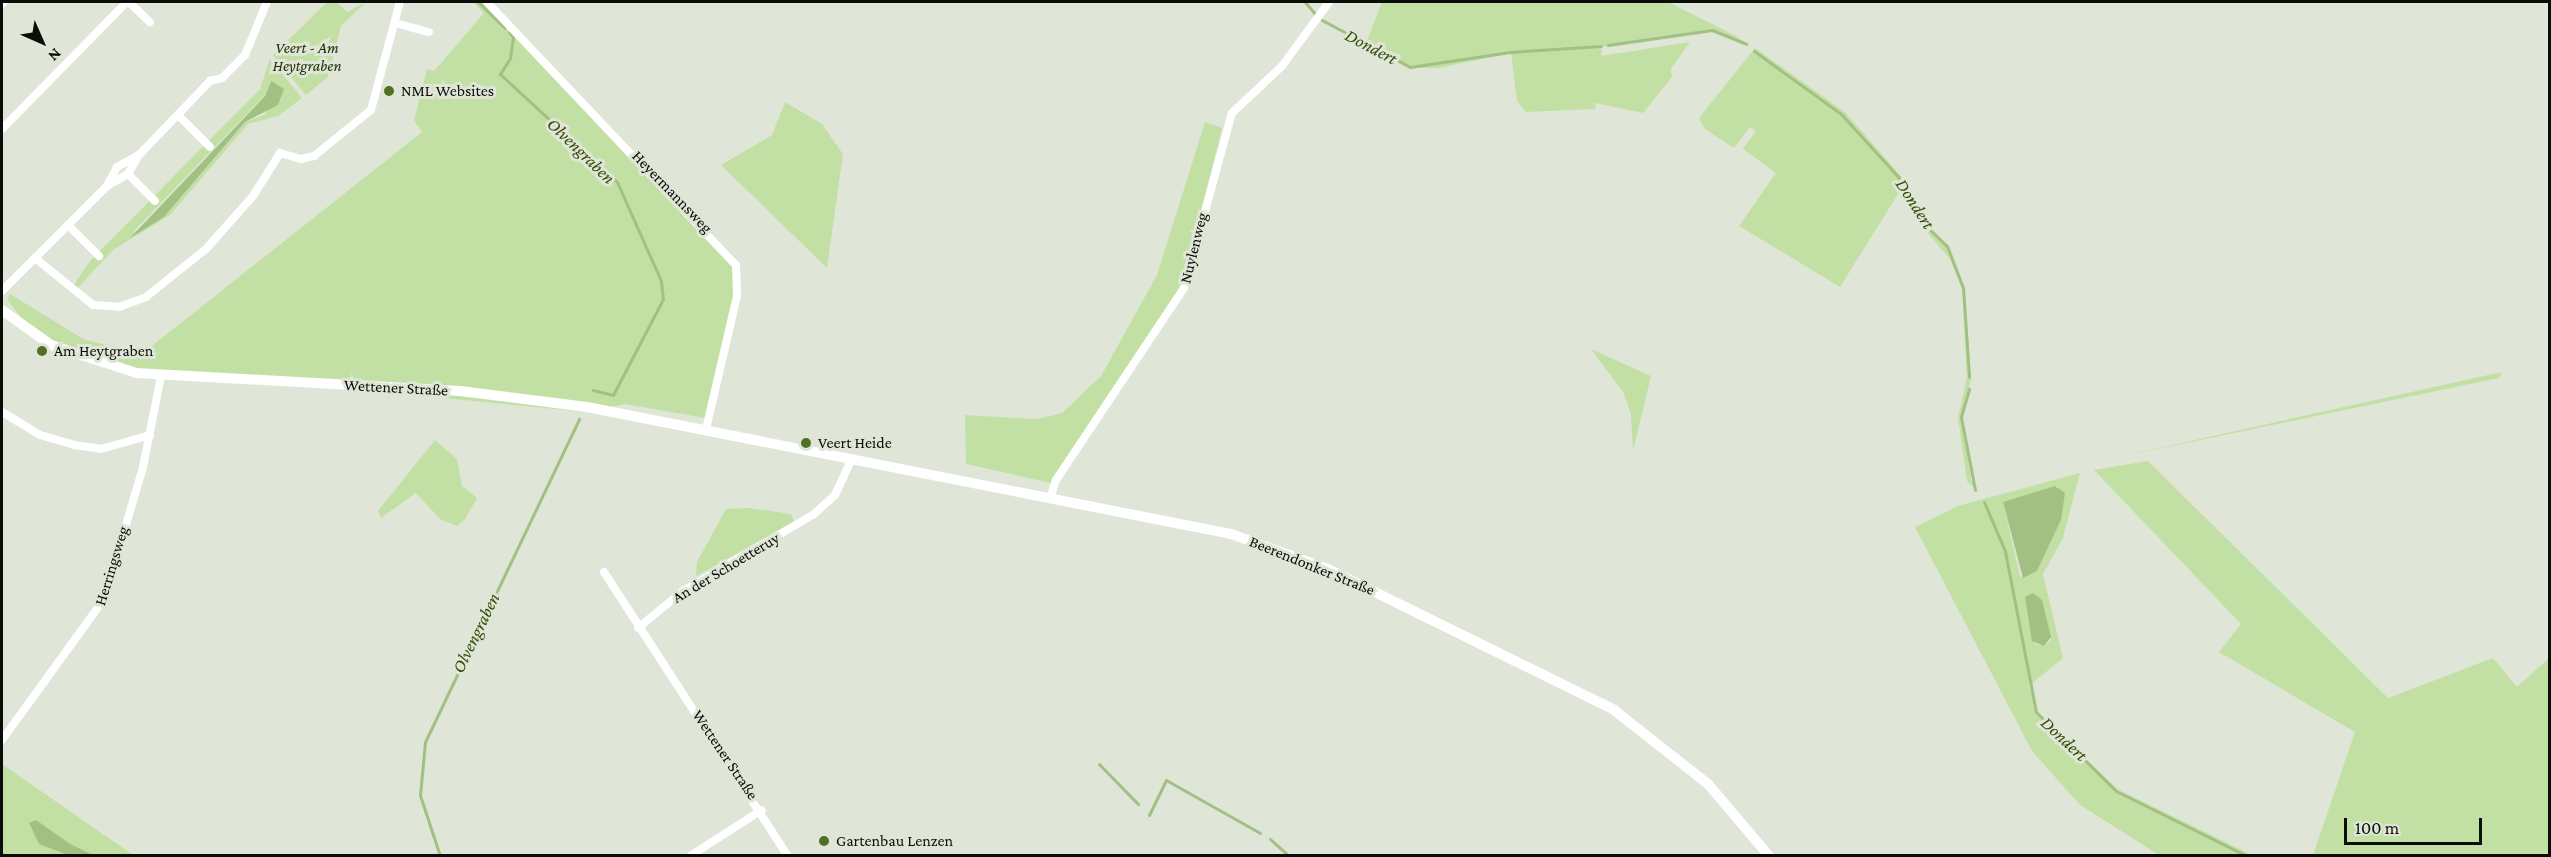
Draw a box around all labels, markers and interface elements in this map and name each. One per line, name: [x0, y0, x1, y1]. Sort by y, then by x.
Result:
north arrow: [12, 12, 72, 72]
water label: Dondert: [1341, 24, 1401, 70]
park label: Veert - Am Heytgraben: [272, 38, 342, 76]
text: N: [45, 45, 65, 65]
place label: NML Websites: [401, 81, 494, 101]
marker: NML Websites: [382, 84, 396, 98]
water label: Olvengraben: [543, 113, 619, 189]
street label: Heyermannsweg: [628, 147, 716, 237]
water label: Dondert: [1891, 175, 1939, 233]
street label: Nuylenweg: [1176, 210, 1212, 286]
place label: Am Heytgraben: [54, 341, 153, 361]
marker: Am Heytgraben: [35, 344, 49, 358]
street label: Wettener Straße: [343, 376, 449, 400]
place label: Veert Heide: [818, 433, 892, 453]
marker: Veert Heide: [799, 436, 813, 450]
street label: Herringsweg: [91, 524, 133, 608]
street label: An der Schoetteruy: [669, 528, 783, 608]
street label: Beerendonker Straße: [1247, 532, 1377, 600]
water label: Olvengraben: [447, 590, 505, 676]
street label: Wettener Straße: [688, 706, 762, 804]
water label: Dondert: [2036, 712, 2092, 766]
scale bar: [2347, 806, 2485, 844]
text: 100 m: [2355, 818, 2399, 838]
place label: Gartenbau Lenzen: [836, 831, 953, 851]
marker: Gartenbau Lenzen: [817, 834, 831, 848]

